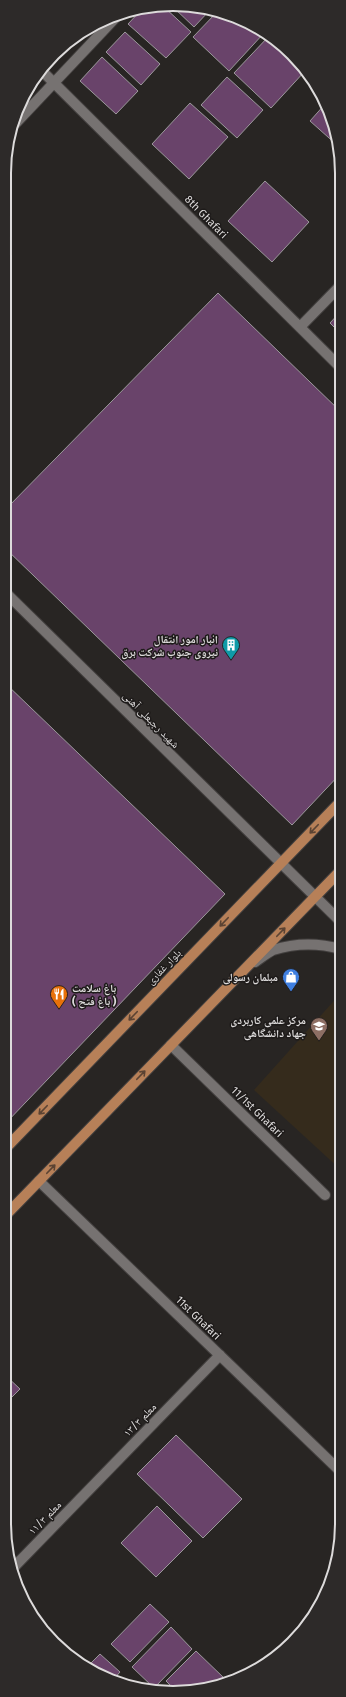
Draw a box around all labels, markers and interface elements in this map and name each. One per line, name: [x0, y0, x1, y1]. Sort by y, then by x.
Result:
street label: 8th Ghafari: [182, 193, 230, 241]
place label: انبار امور انتقال نیروی جنوب شرکت برق: [121, 633, 218, 660]
building icon: انبار امور انتقال نیروی جنوب شرکت برق: [221, 635, 241, 660]
street label: شهید رجبعلی آهنی: [120, 689, 182, 751]
one-way arrow: [309, 824, 319, 834]
one-way arrow: [219, 917, 228, 927]
one-way arrow: [276, 927, 286, 937]
street label: بلوار غفاری: [144, 947, 184, 987]
shop icon: مبلمان رسولی: [281, 967, 301, 992]
place label: مبلمان رسولی: [223, 971, 278, 985]
place label: باغ سلامت ( باغ فتح ): [72, 982, 117, 1009]
restaurant icon: باغ سلامت ( باغ فتح ): [49, 984, 69, 1009]
one-way arrow: [129, 1011, 138, 1021]
place label: مرکز علمی کاربردی جهاد دانشگاهی: [230, 1014, 306, 1041]
school or university icon: مرکز علمی کاربردی جهاد دانشگاهی: [309, 1016, 329, 1041]
one-way arrow: [137, 1070, 146, 1080]
street label: 11/1st Ghafari: [228, 1084, 286, 1140]
one-way arrow: [38, 1105, 48, 1115]
one-way arrow: [46, 1164, 56, 1174]
street label: 11st Ghafari: [173, 1293, 223, 1343]
street label: معلم ۱۳/۳: [121, 1401, 160, 1440]
street label: معلم ۱۱/۳: [26, 1499, 65, 1538]

